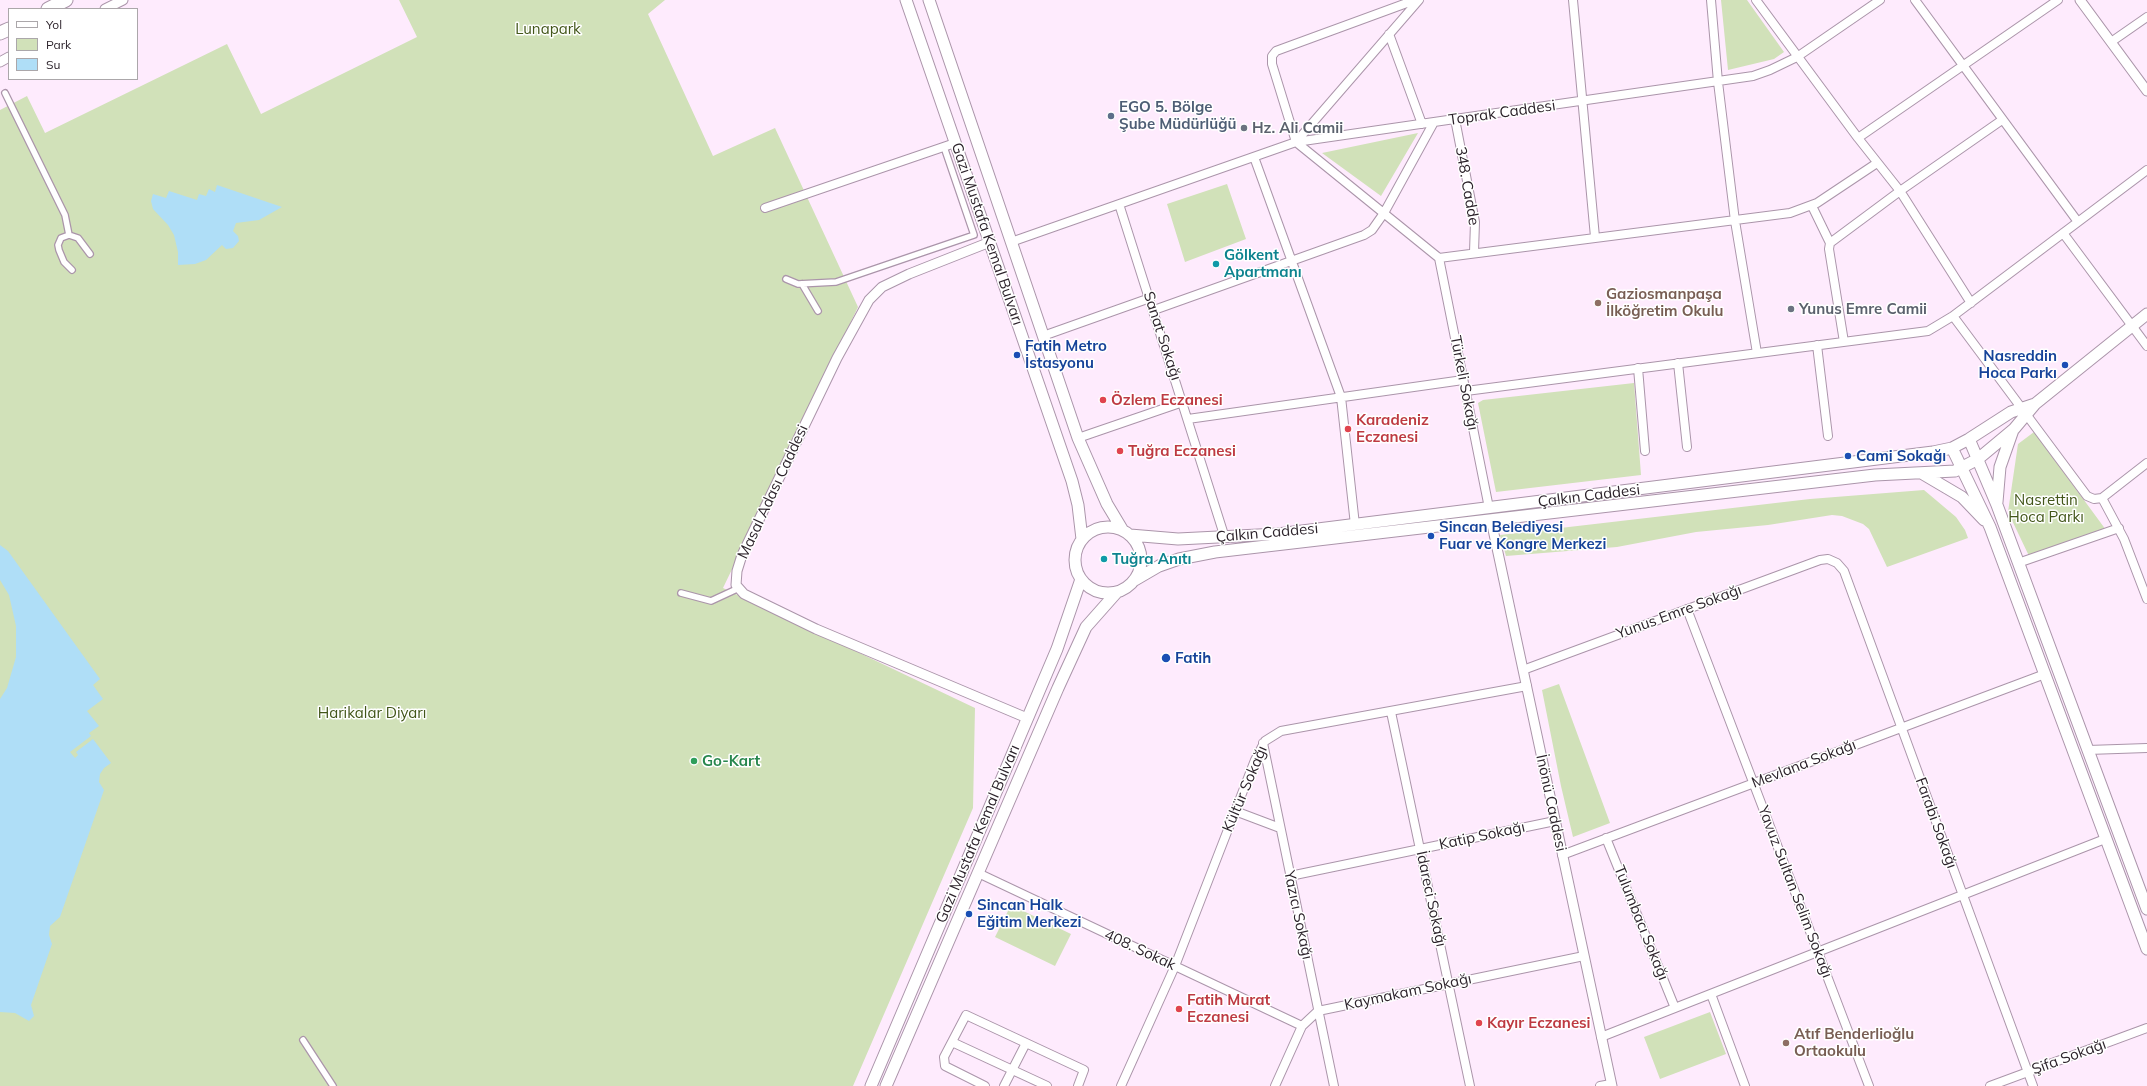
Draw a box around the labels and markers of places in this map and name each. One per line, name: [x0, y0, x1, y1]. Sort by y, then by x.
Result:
place label: EGO 5. Bölge Şube Müdürlüğü: [1119, 98, 1236, 133]
marker: EGO 5. Bölge Şube Müdürlüğü: [1106, 111, 1116, 121]
place label: Hz. Ali Camii: [1252, 119, 1343, 137]
marker: Hz. Ali Camii: [1239, 123, 1249, 133]
place label: Gölkent Apartmanı: [1224, 246, 1302, 281]
marker: Gölkent Apartmanı: [1211, 259, 1221, 269]
place label: Gaziosmanpaşa İlköğretim Okulu: [1606, 285, 1724, 320]
marker: Gaziosmanpaşa İlköğretim Okulu: [1593, 298, 1603, 308]
place label: Yunus Emre Camii: [1799, 300, 1927, 318]
marker: Yunus Emre Camii: [1786, 304, 1796, 314]
place label: Fatih Metro İstasyonu: [1025, 337, 1107, 372]
place label: Nasreddin Hoca Parkı: [1979, 347, 2057, 382]
marker: Fatih Metro İstasyonu: [1012, 350, 1022, 360]
marker: Nasreddin Hoca Parkı: [2060, 360, 2070, 370]
place label: Özlem Eczanesi: [1111, 391, 1223, 409]
marker: Özlem Eczanesi: [1098, 395, 1108, 405]
place label: Karadeniz Eczanesi: [1356, 411, 1429, 446]
marker: Karadeniz Eczanesi: [1343, 424, 1353, 434]
place label: Tuğra Eczanesi: [1128, 442, 1236, 460]
marker: Tuğra Eczanesi: [1115, 446, 1125, 456]
place label: Cami Sokağı: [1856, 447, 1946, 465]
marker: Cami Sokağı: [1843, 451, 1853, 461]
place label: Sincan Belediyesi Fuar ve Kongre Merkezi: [1439, 518, 1606, 553]
marker: Sincan Belediyesi Fuar ve Kongre Merkezi: [1426, 531, 1436, 541]
place label: Tuğra Anıtı: [1112, 550, 1191, 568]
marker: Tuğra Anıtı: [1099, 554, 1109, 564]
place label: Fatih: [1175, 649, 1211, 667]
marker: Fatih: [1160, 652, 1172, 664]
place label: Go-Kart: [702, 752, 760, 770]
marker: Go-Kart: [689, 756, 699, 766]
place label: Sincan Halk Eğitim Merkezi: [977, 896, 1082, 931]
marker: Sincan Halk Eğitim Merkezi: [964, 909, 974, 919]
place label: Fatih Murat Eczanesi: [1187, 991, 1270, 1026]
marker: Fatih Murat Eczanesi: [1174, 1004, 1184, 1014]
place label: Kayır Eczanesi: [1487, 1014, 1591, 1032]
marker: Kayır Eczanesi: [1474, 1018, 1484, 1028]
place label: Atıf Benderlioğlu Ortaokulu: [1794, 1025, 1914, 1060]
marker: Atıf Benderlioğlu Ortaokulu: [1781, 1038, 1791, 1048]

